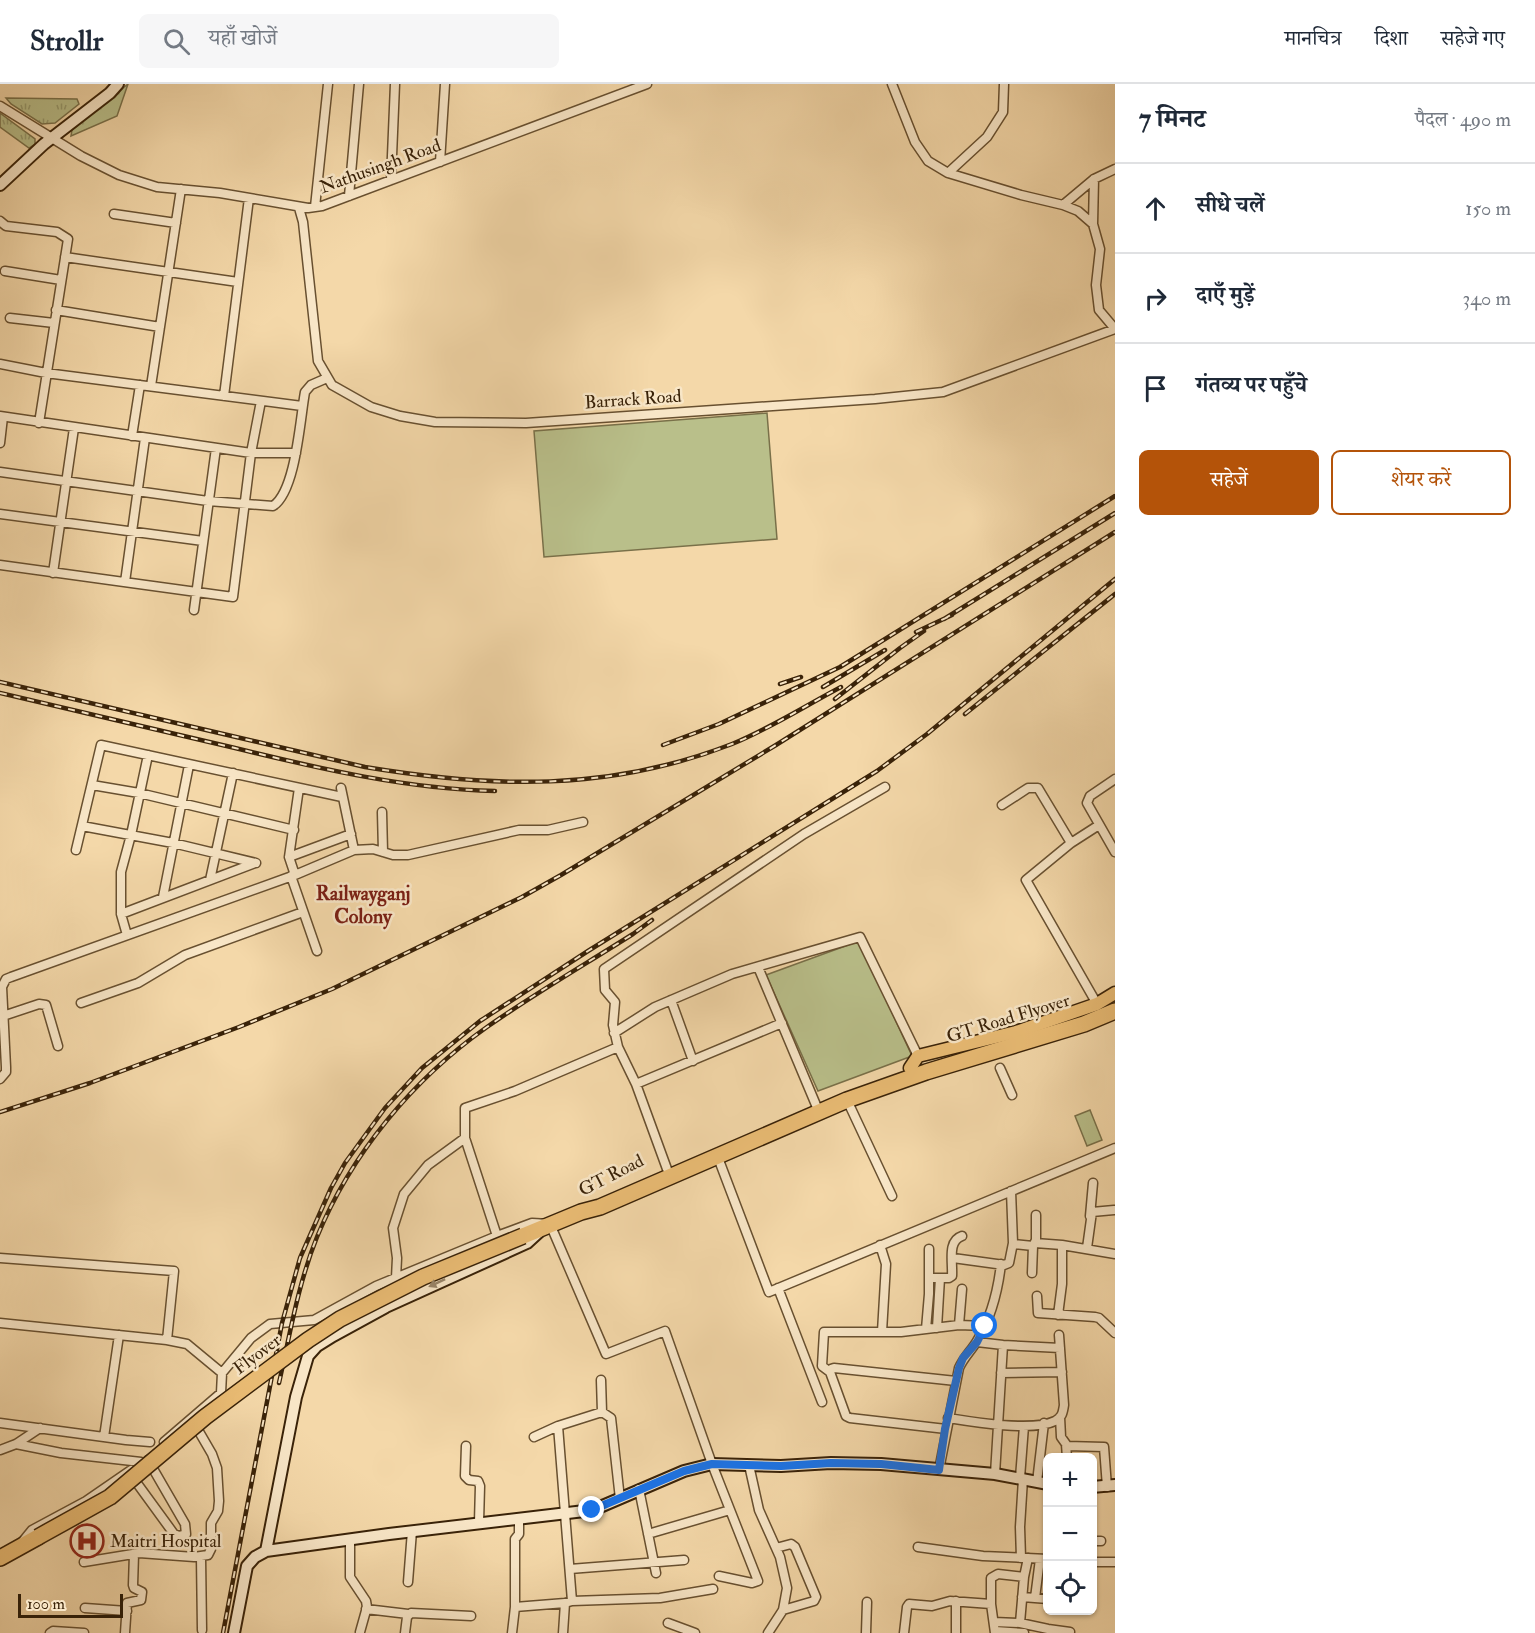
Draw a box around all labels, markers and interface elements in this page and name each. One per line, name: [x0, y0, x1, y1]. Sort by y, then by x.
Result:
search box: [139, 14, 559, 68]
text: Strollr: [30, 24, 103, 59]
text: यहाँ खोजें: [208, 24, 277, 52]
icon: search: [160, 25, 193, 58]
text: मानचित्र: [1285, 25, 1341, 52]
text: दिशा: [1374, 25, 1408, 52]
text: सहेजे गए: [1441, 25, 1505, 52]
text: 7 मिनट: [1139, 103, 1206, 135]
text: पैदल · 490 m: [1415, 107, 1511, 132]
street label: Nathusingh Road: [316, 134, 444, 199]
text: सीधे चलें: [1196, 191, 1264, 219]
icon: ahead: [1139, 192, 1172, 225]
text: 150 m: [1465, 196, 1511, 221]
text: दाएँ मुड़ें: [1196, 281, 1255, 309]
icon: right: [1139, 282, 1172, 315]
text: 340 m: [1463, 286, 1511, 311]
text: गंतव्य पर पहुँचे: [1196, 371, 1307, 399]
icon: arrive: [1139, 372, 1172, 405]
street label: Barrack Road: [584, 385, 683, 414]
button: सहेजें: [1139, 450, 1319, 515]
button: शेयर करें: [1331, 450, 1511, 515]
district label: Railwayganj Colony: [316, 881, 410, 930]
street label: GT Road Flyover: [944, 989, 1073, 1048]
street label: GT Road: [575, 1149, 648, 1202]
one-way arrow: [429, 1279, 446, 1288]
route start: [971, 1312, 997, 1338]
street label: Flyover: [229, 1329, 286, 1380]
map controls: [1043, 1453, 1097, 1615]
button: +: [1043, 1453, 1097, 1507]
route end: [578, 1496, 604, 1522]
button: −: [1043, 1507, 1097, 1561]
hospital icon: Maitri Hospital: [69, 1523, 105, 1559]
place label: Maitri Hospital: [110, 1530, 222, 1553]
button: locate: [1043, 1561, 1097, 1615]
scale bar: [18, 1591, 123, 1618]
text: 100 m: [27, 1594, 65, 1614]

